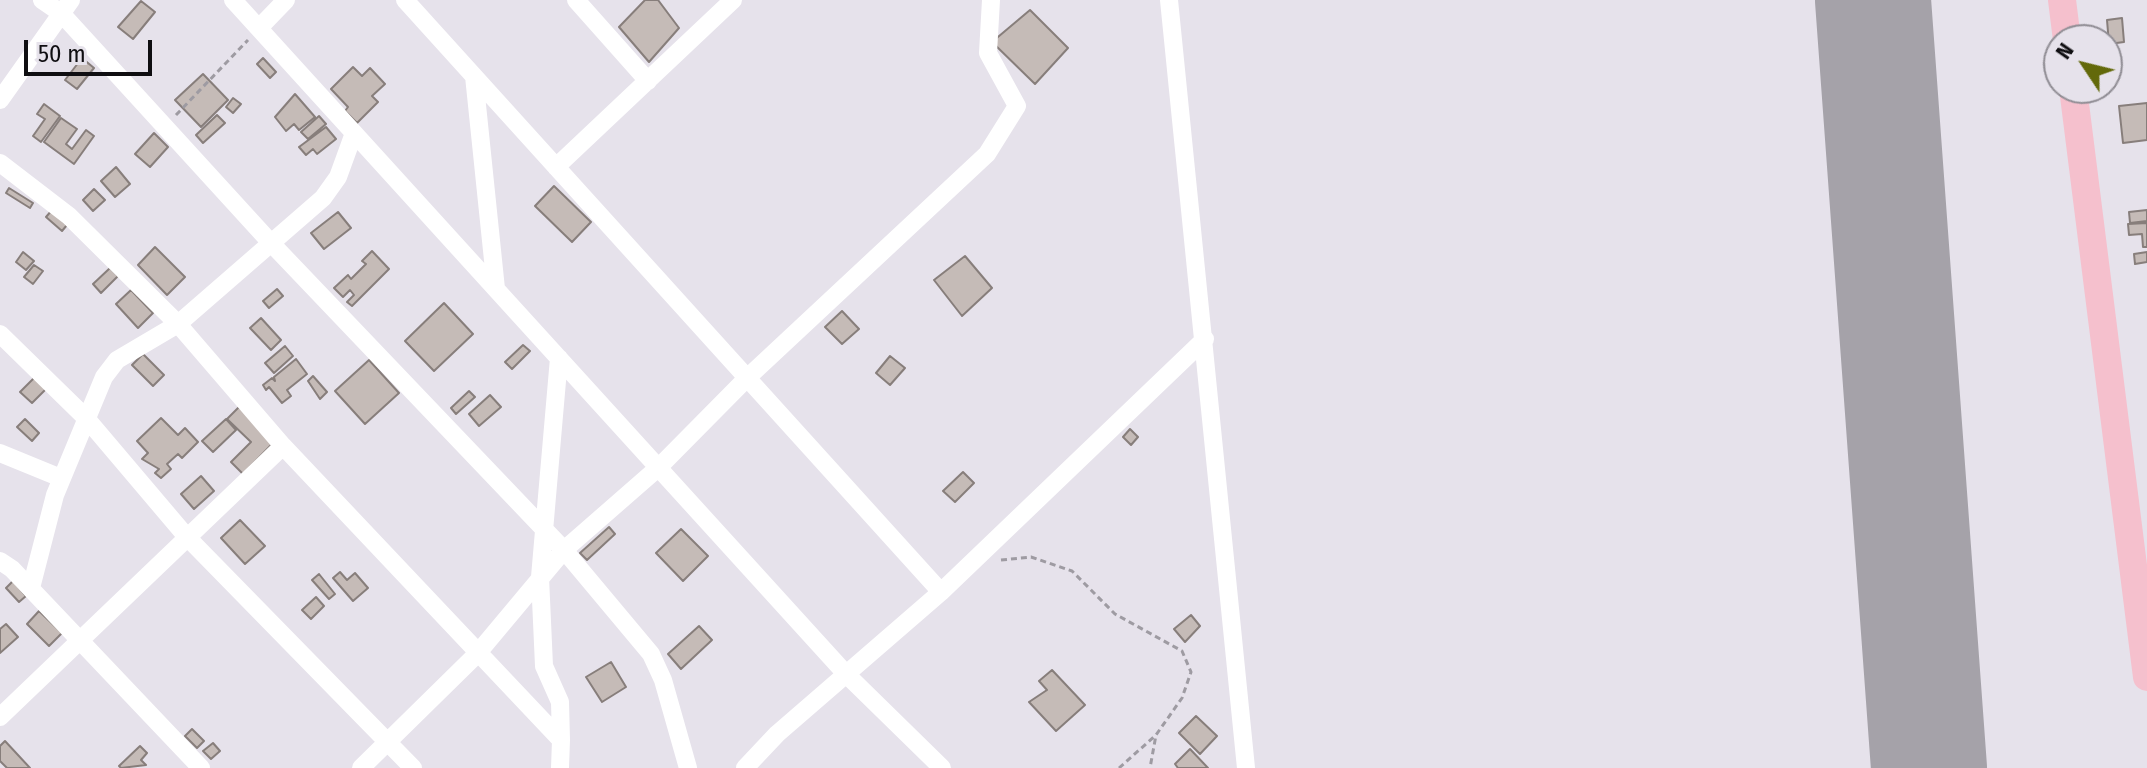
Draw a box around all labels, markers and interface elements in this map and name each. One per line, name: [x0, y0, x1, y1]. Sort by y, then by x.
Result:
scale bar: [28, 24, 156, 74]
north arrow: [2043, 24, 2123, 104]
text: N: [2050, 38, 2079, 64]
text: 50 m: [38, 40, 86, 68]

